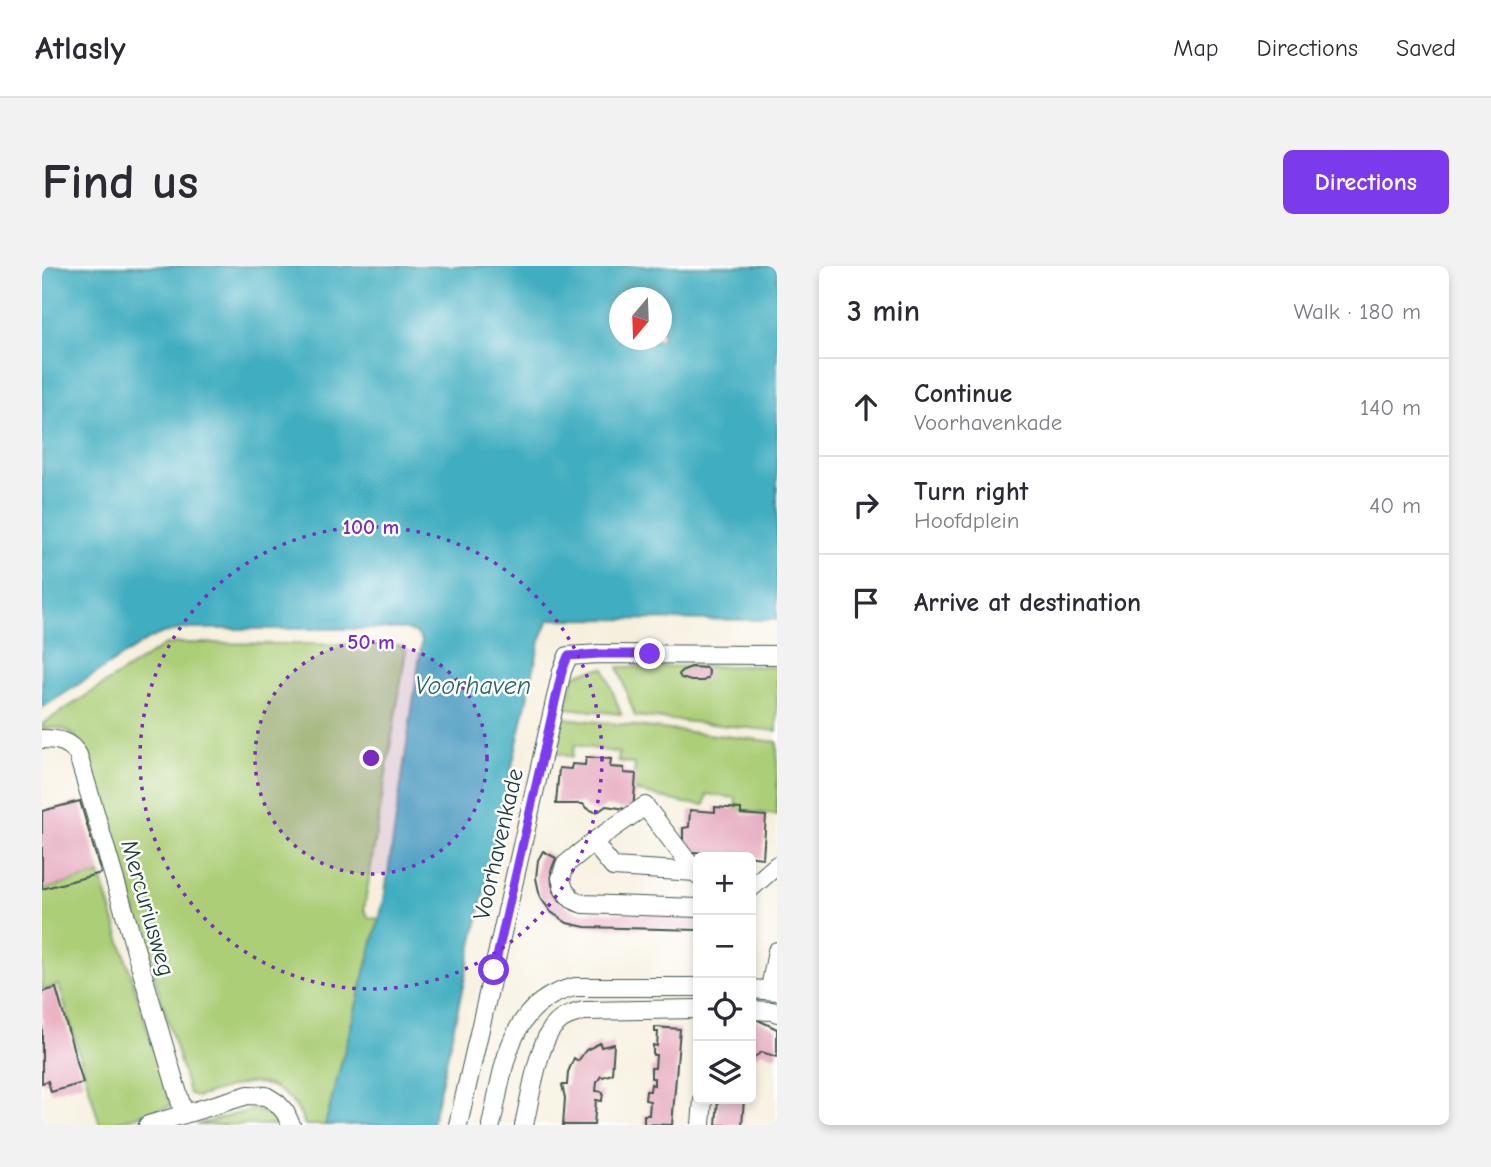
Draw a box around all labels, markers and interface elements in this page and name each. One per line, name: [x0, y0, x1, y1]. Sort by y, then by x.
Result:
text: Atlasly: [35, 29, 126, 67]
text: Map: [1173, 34, 1219, 62]
text: Directions: [1257, 34, 1358, 62]
text: Saved: [1396, 34, 1456, 62]
button: Directions: [1283, 150, 1449, 214]
text: Find us: [42, 154, 198, 210]
north arrow: [609, 287, 672, 350]
text: 3 min: [847, 294, 920, 329]
text: Walk · 180 m: [1294, 298, 1421, 325]
text: Continue: [914, 379, 1012, 409]
icon: ahead: [847, 388, 885, 426]
text: 140 m: [1360, 394, 1421, 421]
text: Voorhavenkade: [914, 409, 1062, 436]
text: Turn right: [914, 477, 1028, 507]
icon: right: [847, 486, 885, 524]
text: 40 m: [1369, 492, 1421, 519]
text: Hoofdplein: [914, 507, 1020, 534]
text: 100 m: [343, 515, 399, 539]
icon: arrive: [847, 584, 885, 622]
text: Arrive at destination: [914, 588, 1141, 618]
text: 50 m: [347, 630, 395, 654]
route end: [634, 638, 665, 669]
water label: Voorhaven: [415, 671, 531, 701]
centre of rings: [359, 746, 383, 770]
street label: Voorhavenkade: [467, 765, 529, 923]
street label: Mercuriusweg: [115, 837, 181, 979]
map controls: [693, 852, 756, 1104]
button: +: [693, 852, 756, 915]
button: −: [693, 915, 756, 978]
route start: [478, 954, 509, 985]
button: locate: [693, 978, 756, 1041]
button: layers: [693, 1041, 756, 1104]

